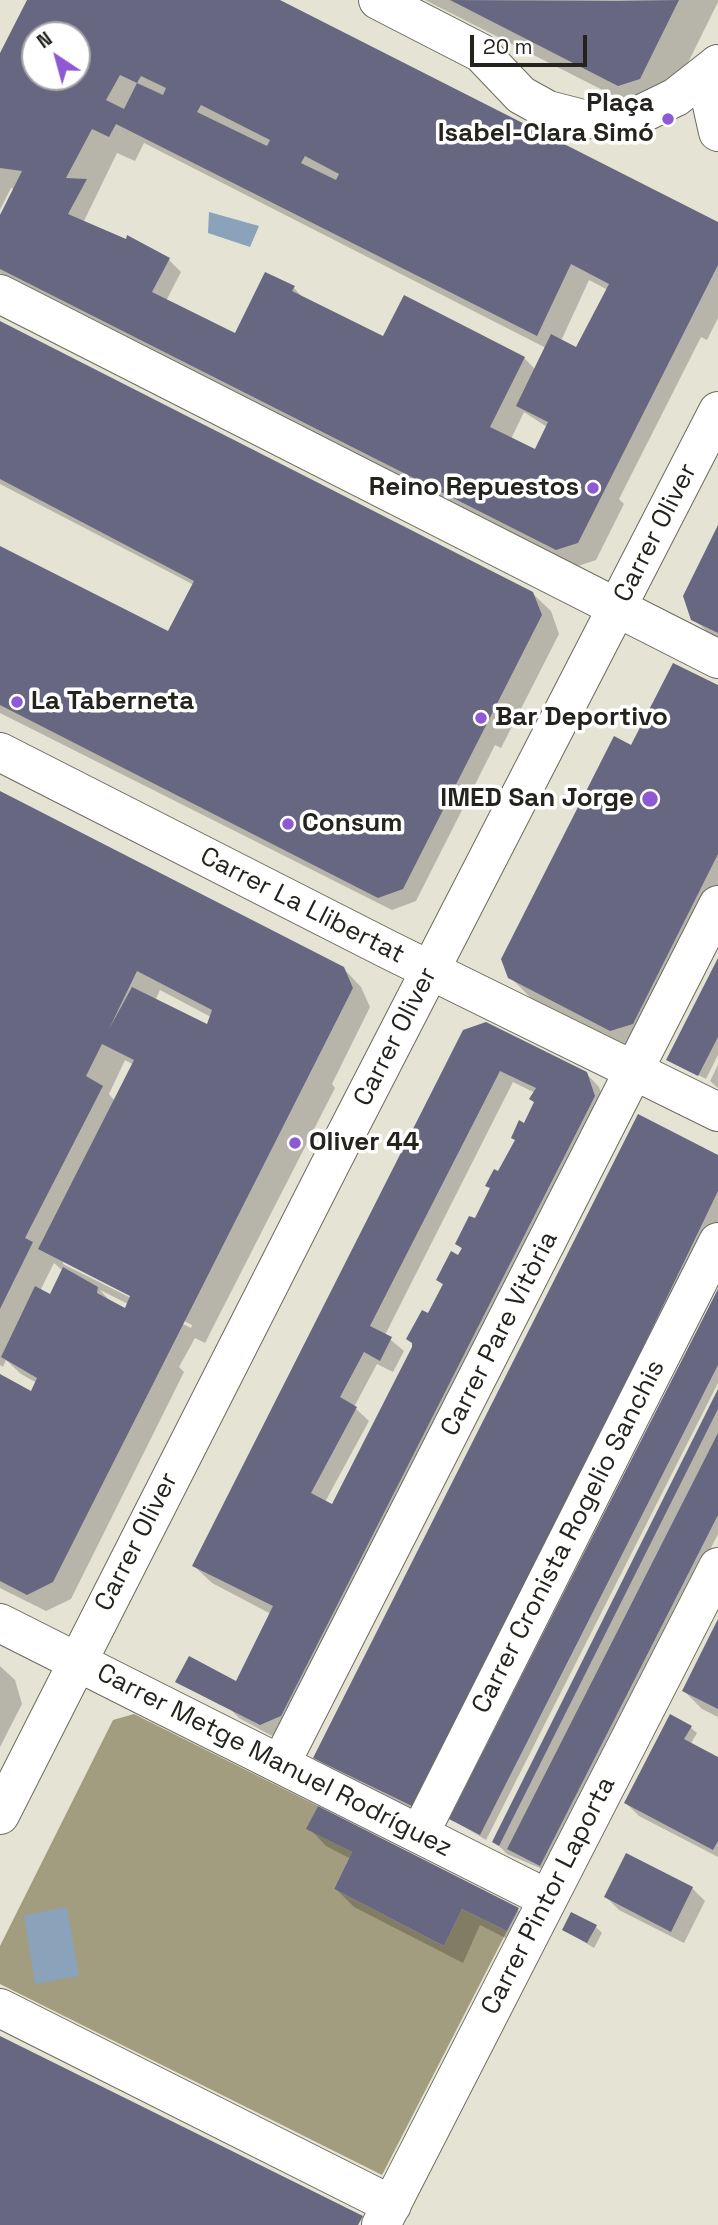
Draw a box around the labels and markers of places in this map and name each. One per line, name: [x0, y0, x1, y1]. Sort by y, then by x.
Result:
place label: Plaça Isabel-Clara Simó: [438, 88, 654, 150]
marker: Plaça Isabel-Clara Simó: [660, 111, 676, 127]
place label: Reino Repuestos: [369, 472, 579, 504]
marker: Reino Repuestos: [585, 480, 601, 496]
place label: La Taberneta: [31, 686, 194, 718]
marker: La Taberneta: [9, 694, 25, 710]
place label: Bar Deportivo: [495, 702, 668, 734]
marker: Bar Deportivo: [473, 710, 489, 726]
place label: IMED San Jorge: [440, 783, 634, 815]
marker: IMED San Jorge: [640, 789, 660, 809]
place label: Consum: [302, 808, 403, 840]
marker: Consum: [280, 816, 296, 832]
place label: Oliver 44: [309, 1127, 419, 1159]
marker: Oliver 44: [287, 1135, 303, 1151]

